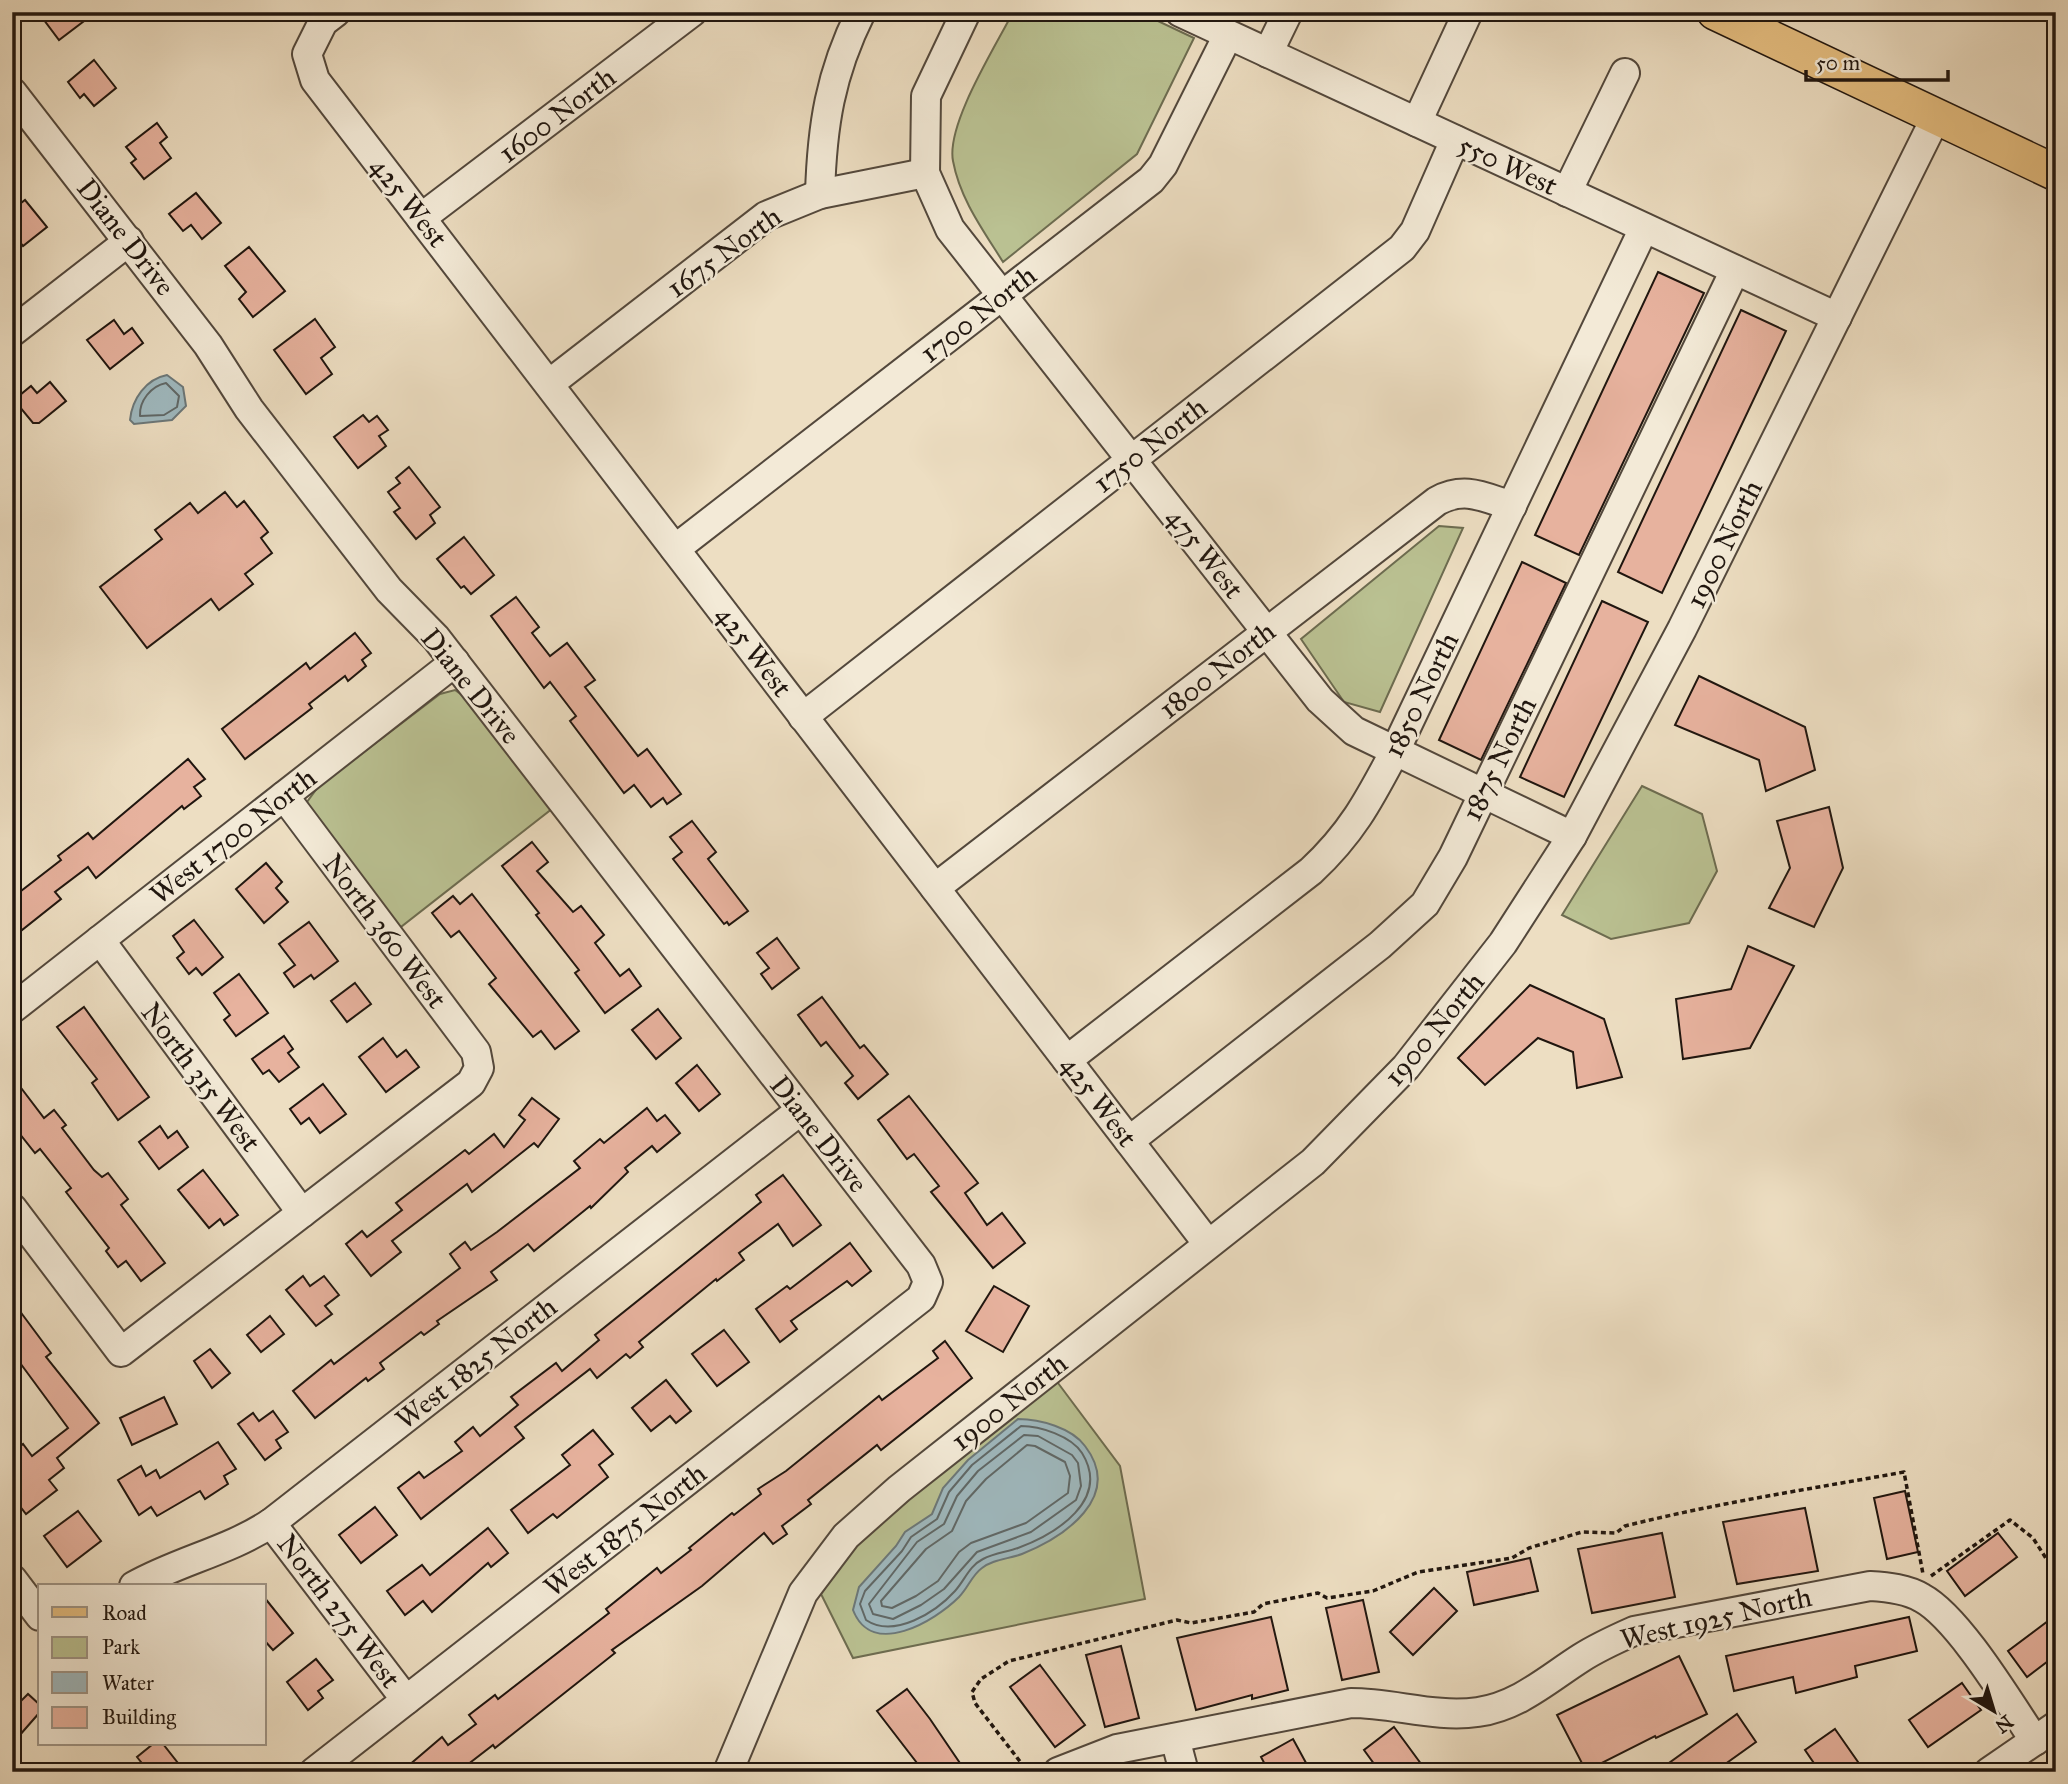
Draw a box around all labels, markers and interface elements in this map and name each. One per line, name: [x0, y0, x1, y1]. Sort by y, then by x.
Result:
scale bar: [1806, 38, 1947, 82]
text: 50 m: [1816, 50, 1861, 76]
street label: 1600 North: [492, 59, 623, 170]
street label: 550 West: [1453, 127, 1563, 203]
street label: 425 West: [363, 150, 455, 254]
street label: Diane Drive: [69, 171, 183, 303]
street label: 1675 North: [660, 199, 788, 305]
street label: 1700 North: [913, 257, 1044, 370]
street label: 1750 North: [1086, 389, 1214, 500]
street label: 1900 North: [1678, 474, 1770, 614]
street label: 475 West: [1159, 501, 1251, 605]
street label: 425 West: [708, 598, 800, 704]
street label: 1800 North: [1152, 613, 1283, 726]
street label: Diane Drive: [414, 621, 528, 751]
street label: 1850 North: [1376, 626, 1466, 763]
street label: 1875 North: [1454, 691, 1544, 827]
street label: West 1700 North: [143, 760, 323, 912]
street label: North 360 West: [315, 847, 455, 1015]
street label: 1900 North: [1376, 965, 1492, 1093]
street label: North 315 West: [134, 995, 269, 1159]
street label: 425 West: [1053, 1048, 1145, 1154]
street label: Diane Drive: [762, 1068, 876, 1200]
street label: West 1825 North: [388, 1289, 564, 1437]
street label: 1900 North: [944, 1345, 1074, 1458]
street label: West 1875 North: [537, 1455, 714, 1604]
street label: North 275 West: [270, 1527, 408, 1695]
street label: West 1925 North: [1617, 1579, 1815, 1657]
legend: [38, 1584, 266, 1746]
text: Road: [102, 1600, 147, 1626]
text: Park: [102, 1634, 140, 1660]
text: Water: [102, 1670, 154, 1696]
north arrow: [1960, 1676, 2030, 1746]
text: Building: [102, 1704, 176, 1730]
text: N: [1991, 1710, 2018, 1738]

